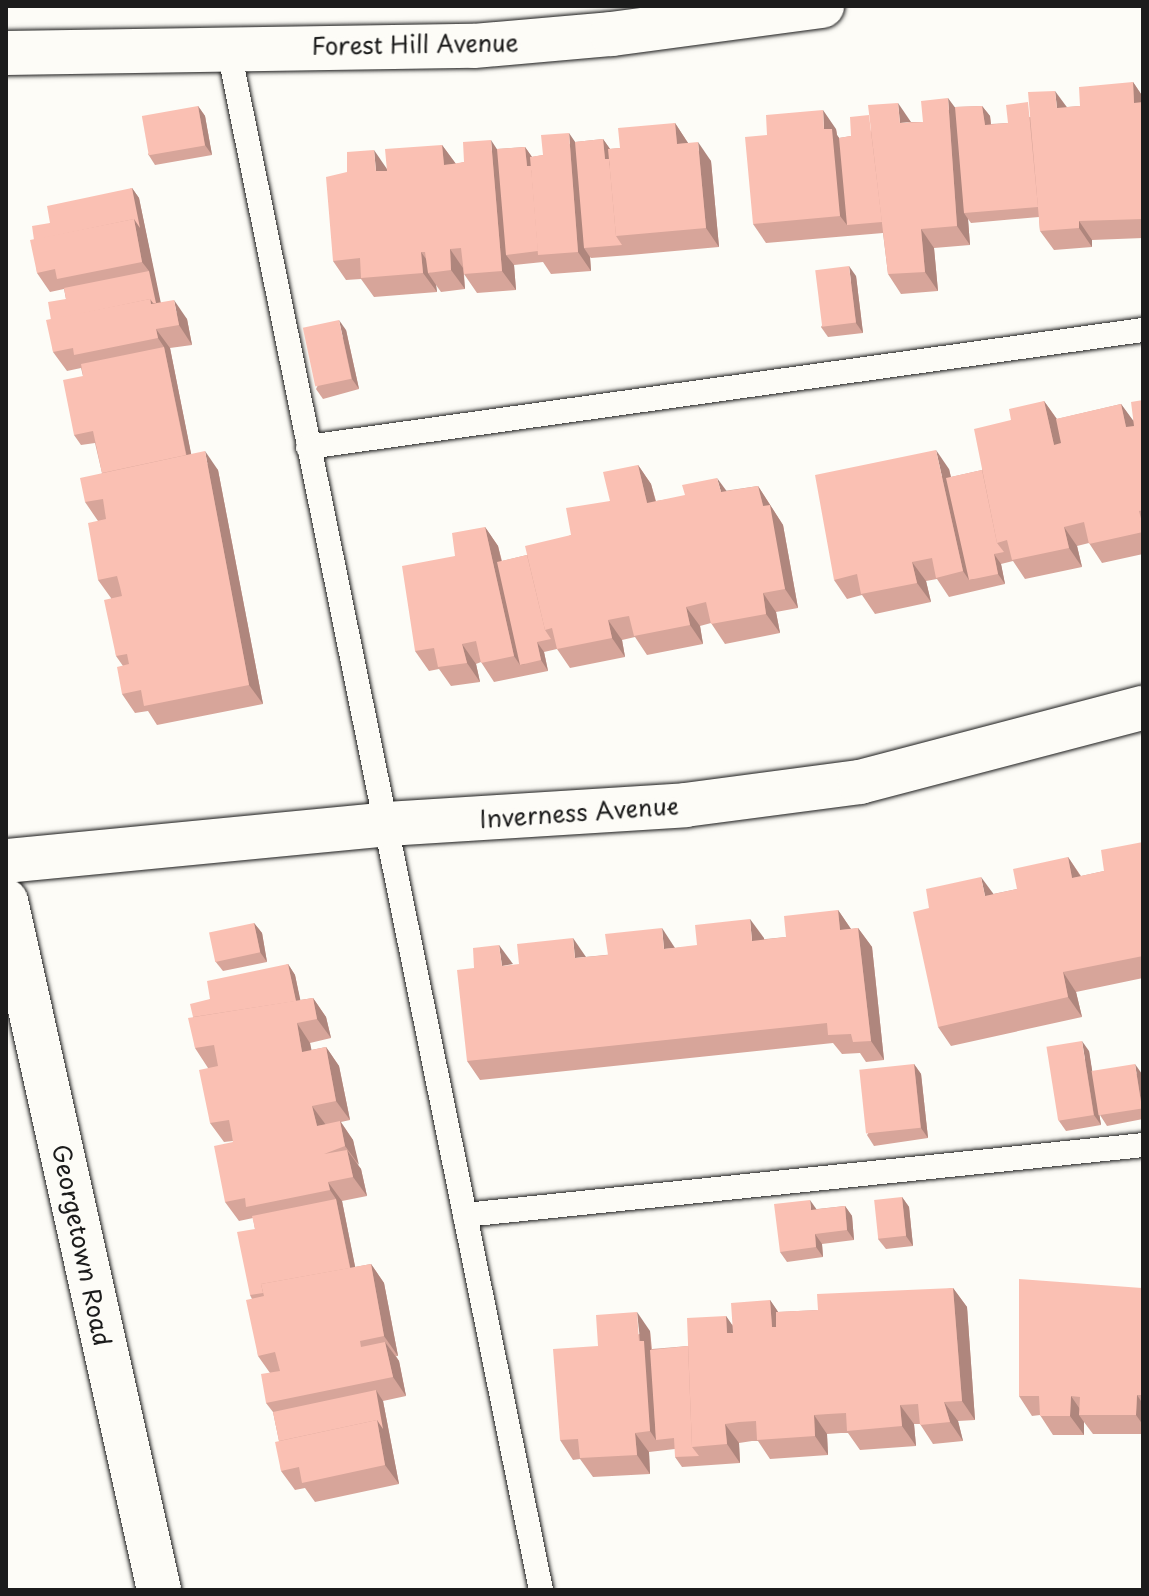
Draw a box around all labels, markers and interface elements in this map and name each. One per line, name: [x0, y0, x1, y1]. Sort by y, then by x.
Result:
street label: Forest Hill Avenue: [311, 28, 519, 60]
street label: Inverness Avenue: [479, 791, 679, 833]
street label: Georgetown Road: [47, 1142, 117, 1348]

